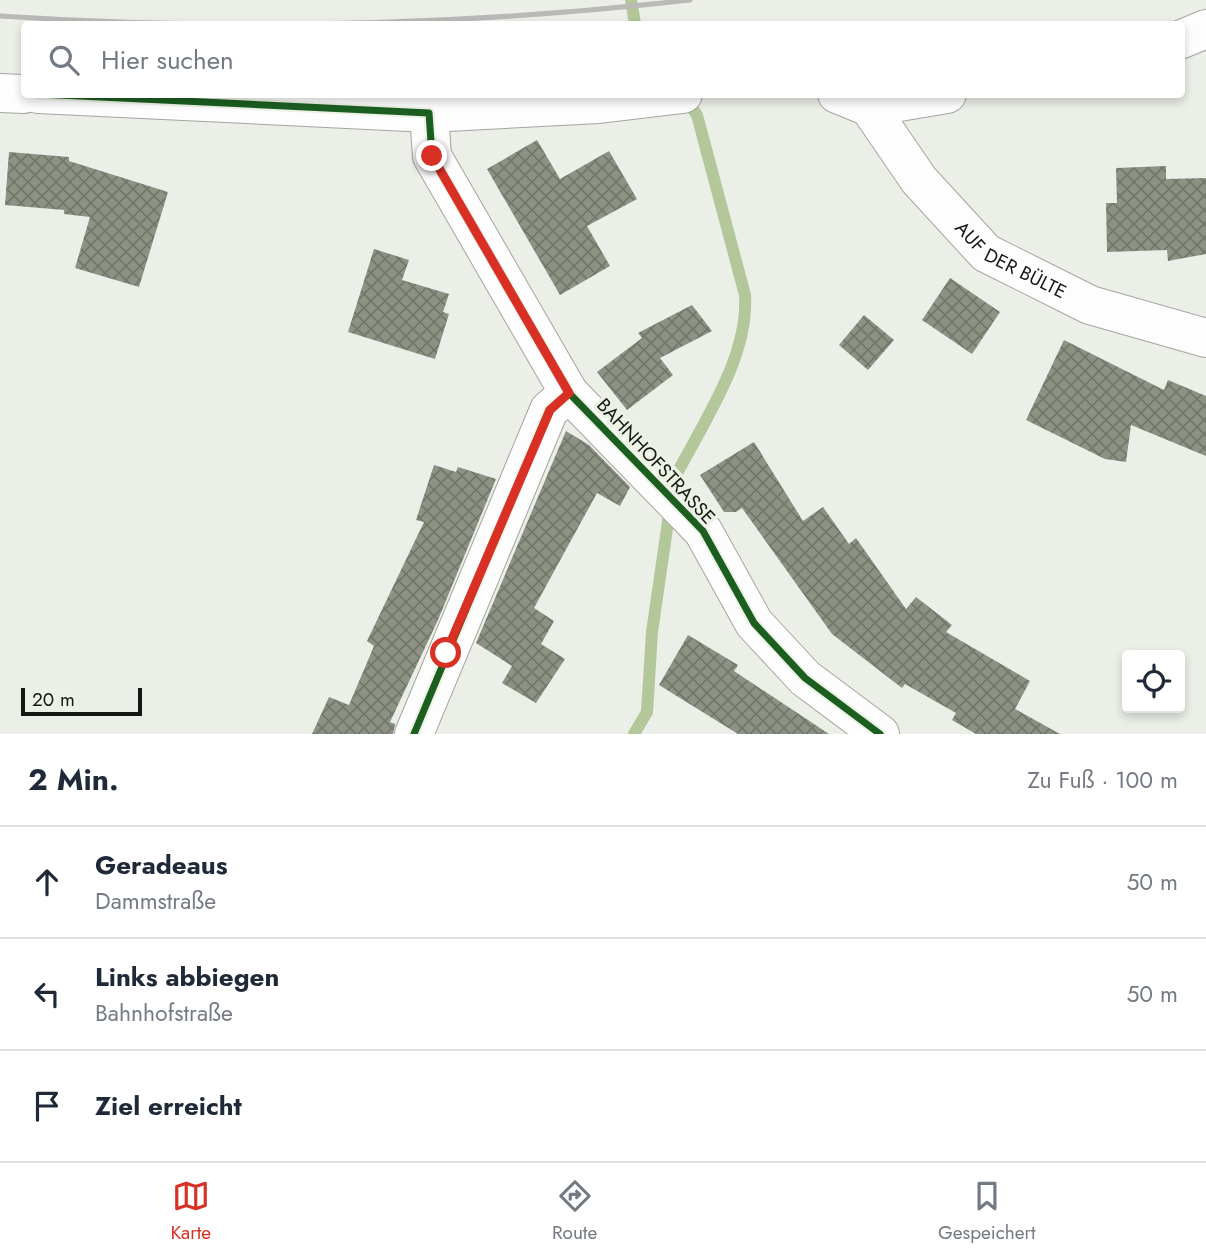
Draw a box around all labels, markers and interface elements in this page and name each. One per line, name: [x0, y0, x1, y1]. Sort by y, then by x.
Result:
search box: [21, 21, 1185, 98]
icon: search: [45, 41, 83, 79]
text: Hier suchen: [101, 41, 234, 79]
route end: [416, 140, 447, 171]
street label: AUF DER BÜLTE: [949, 215, 1071, 305]
street label: BAHNHOFSTRASSE: [591, 392, 721, 530]
route start: [430, 637, 461, 668]
map controls: [1122, 650, 1185, 713]
button: locate: [1122, 650, 1185, 713]
scale bar: [21, 685, 142, 717]
text: 20 m: [32, 686, 75, 713]
text: 2 Min.: [28, 758, 119, 801]
text: Zu Fuß · 100 m: [1028, 763, 1178, 797]
text: Geradeaus: [95, 846, 228, 884]
icon: ahead: [28, 863, 66, 901]
text: 50 m: [1126, 865, 1178, 899]
text: Dammstraße: [95, 884, 216, 918]
text: Links abbiegen: [95, 958, 279, 996]
icon: left: [28, 975, 66, 1013]
text: 50 m: [1126, 977, 1178, 1011]
text: Bahnhofstraße: [95, 996, 233, 1030]
icon: arrive: [28, 1087, 66, 1125]
text: Ziel erreicht: [95, 1087, 242, 1125]
tab: Karte: [170, 1177, 211, 1246]
tab: Route: [552, 1177, 597, 1246]
tab: Gespeichert: [938, 1177, 1036, 1246]

